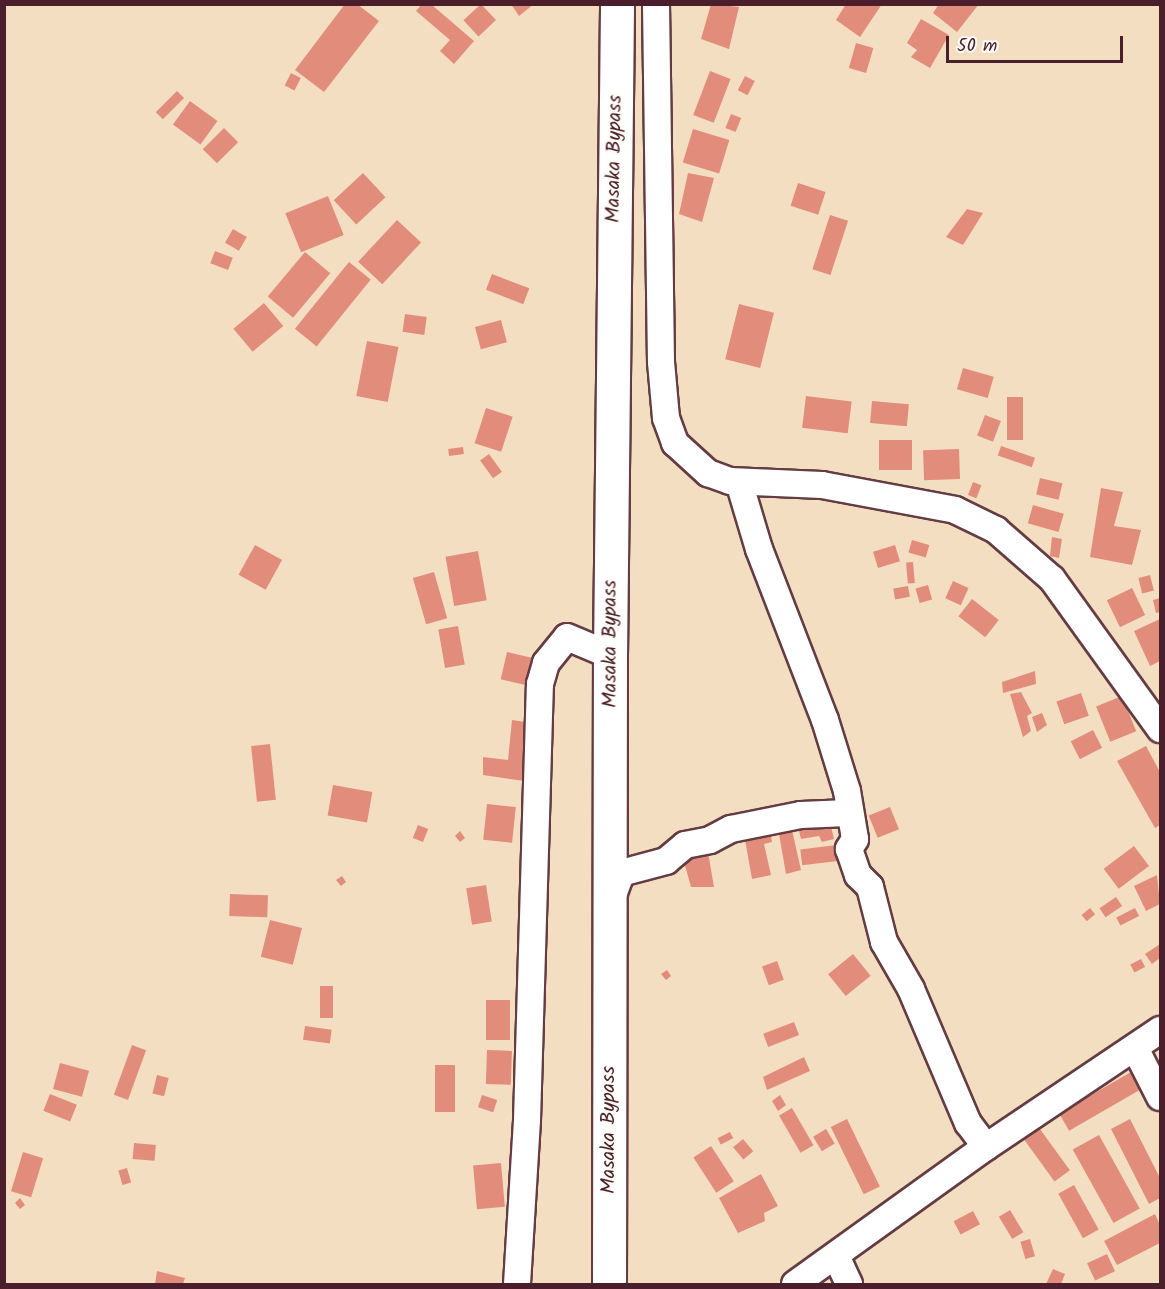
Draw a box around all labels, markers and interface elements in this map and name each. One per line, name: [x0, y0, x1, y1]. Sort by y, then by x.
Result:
scale bar: [949, 24, 1126, 62]
text: 50 m: [957, 32, 997, 61]
street label: Masaka Bypass: [602, 95, 628, 223]
street label: Masaka Bypass: [599, 580, 623, 708]
street label: Masaka Bypass: [597, 1066, 621, 1194]

